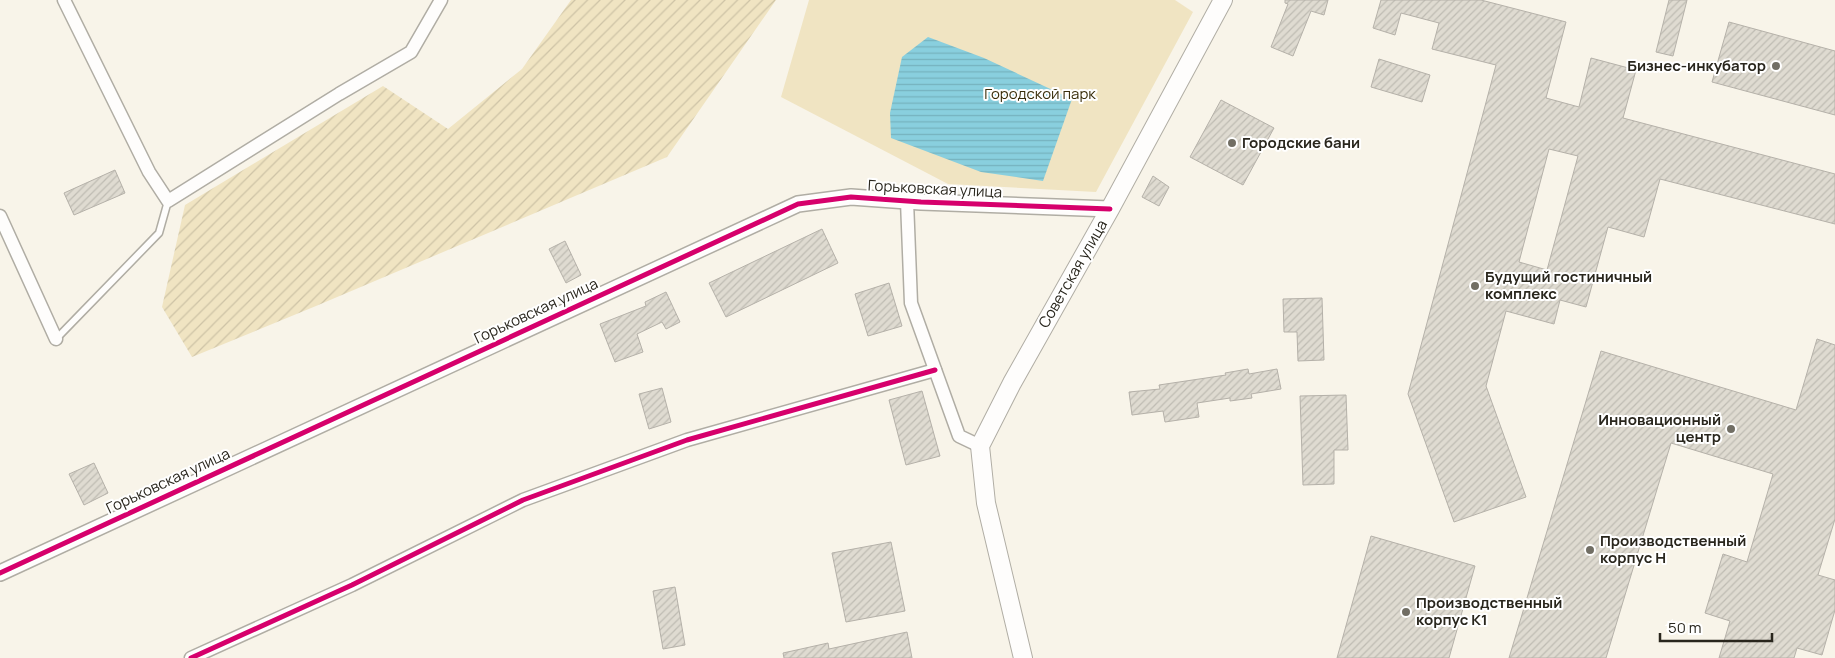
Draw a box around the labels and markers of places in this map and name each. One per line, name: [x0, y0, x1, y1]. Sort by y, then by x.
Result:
place label: Бизнес-инкубатор: [1627, 55, 1766, 76]
marker: Бизнес-инкубатор: [1770, 60, 1782, 72]
place label: Городские бани: [1242, 132, 1360, 153]
marker: Городские бани: [1226, 137, 1238, 149]
place label: Будущий гостиничный комплекс: [1485, 266, 1652, 304]
marker: Будущий гостиничный комплекс: [1469, 280, 1481, 292]
place label: Инновационный центр: [1598, 409, 1721, 447]
marker: Инновационный центр: [1725, 423, 1737, 435]
place label: Производственный корпус H: [1600, 530, 1746, 568]
marker: Производственный корпус H: [1584, 544, 1596, 556]
place label: Производственный корпус K1: [1416, 592, 1562, 630]
marker: Производственный корпус K1: [1400, 606, 1412, 618]

